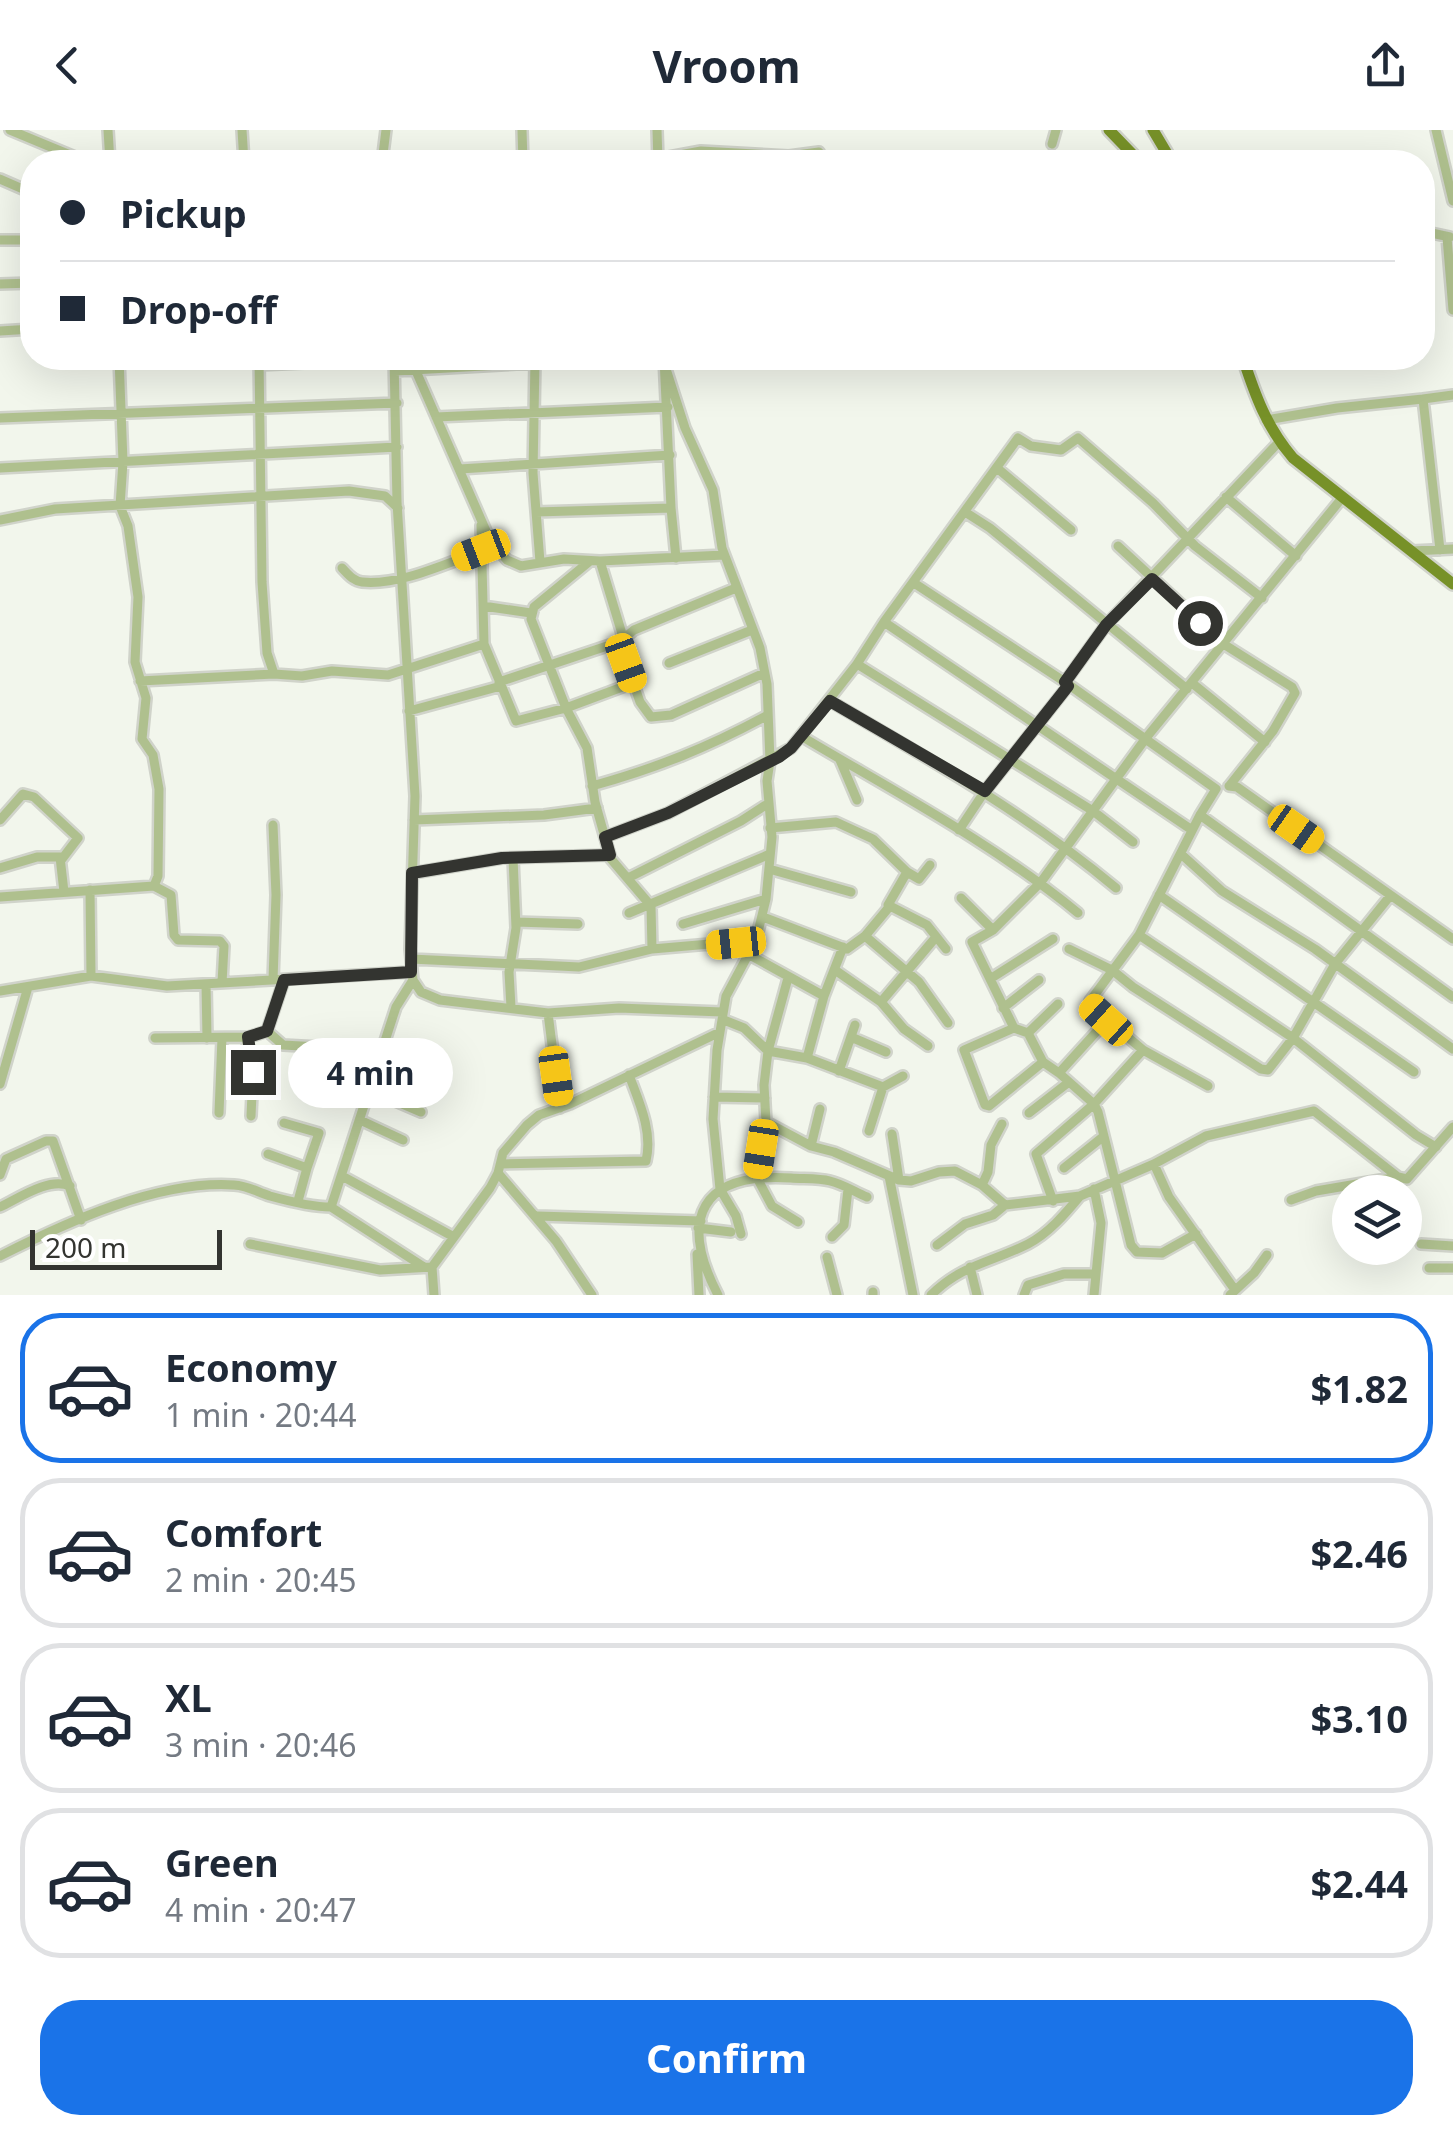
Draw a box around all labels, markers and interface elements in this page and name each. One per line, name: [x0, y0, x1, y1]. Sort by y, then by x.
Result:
text: Vroom: [652, 35, 801, 96]
icon: back: [40, 38, 95, 93]
icon: share: [1358, 38, 1413, 93]
text: Pickup: [120, 187, 247, 239]
text: Drop-off: [120, 283, 277, 335]
car: [448, 525, 514, 575]
route start: [1178, 601, 1223, 646]
car: [602, 630, 650, 696]
car: [1263, 800, 1329, 858]
car: [705, 925, 767, 961]
car: [1074, 989, 1138, 1051]
callout: 4 min: [288, 1037, 453, 1107]
car: [537, 1044, 575, 1108]
route end: [231, 1050, 276, 1095]
text: 4 min: [326, 1051, 415, 1094]
car: [741, 1117, 781, 1181]
map controls: [1332, 1175, 1422, 1265]
button: layers: [1332, 1175, 1422, 1265]
scale bar: [30, 1225, 222, 1270]
text: 200 m: [45, 1228, 127, 1266]
text: Economy: [165, 1341, 337, 1393]
icon: car: [45, 1343, 135, 1433]
text: $1.82: [1310, 1362, 1408, 1414]
text: 1 min · 20:44: [165, 1393, 357, 1436]
text: Comfort: [165, 1506, 322, 1558]
icon: car: [45, 1508, 135, 1598]
text: $2.46: [1310, 1527, 1408, 1579]
text: 2 min · 20:45: [165, 1558, 357, 1601]
text: XL: [165, 1671, 212, 1723]
icon: car: [45, 1673, 135, 1763]
text: $3.10: [1310, 1692, 1408, 1744]
text: 3 min · 20:46: [165, 1723, 357, 1766]
text: Green: [165, 1836, 279, 1888]
icon: car: [45, 1838, 135, 1928]
text: $2.44: [1310, 1857, 1408, 1909]
text: 4 min · 20:47: [165, 1888, 357, 1931]
button: Confirm: [40, 2000, 1413, 2115]

